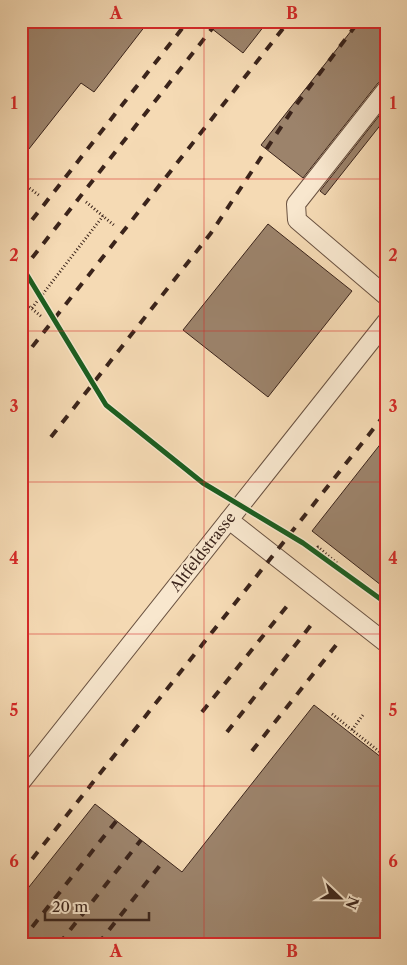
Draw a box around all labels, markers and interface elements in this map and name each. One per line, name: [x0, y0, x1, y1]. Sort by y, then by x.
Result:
text: A: [109, 3, 123, 23]
text: B: [286, 3, 298, 23]
text: 1: [10, 93, 18, 113]
text: 1: [389, 93, 397, 113]
text: 2: [9, 245, 19, 265]
text: 2: [388, 245, 398, 265]
text: 3: [9, 396, 19, 416]
text: 3: [388, 396, 398, 416]
street label: Altfeldstrasse: [165, 508, 239, 596]
text: 4: [9, 548, 19, 568]
text: 4: [388, 548, 398, 568]
text: 5: [10, 700, 19, 720]
text: 5: [389, 700, 398, 720]
text: 6: [9, 851, 19, 871]
text: 6: [388, 851, 398, 871]
north arrow: [314, 872, 364, 922]
scale bar: [45, 890, 149, 922]
text: N: [341, 894, 363, 912]
text: 20 m: [52, 897, 88, 916]
text: A: [109, 941, 123, 961]
text: B: [286, 941, 298, 961]

